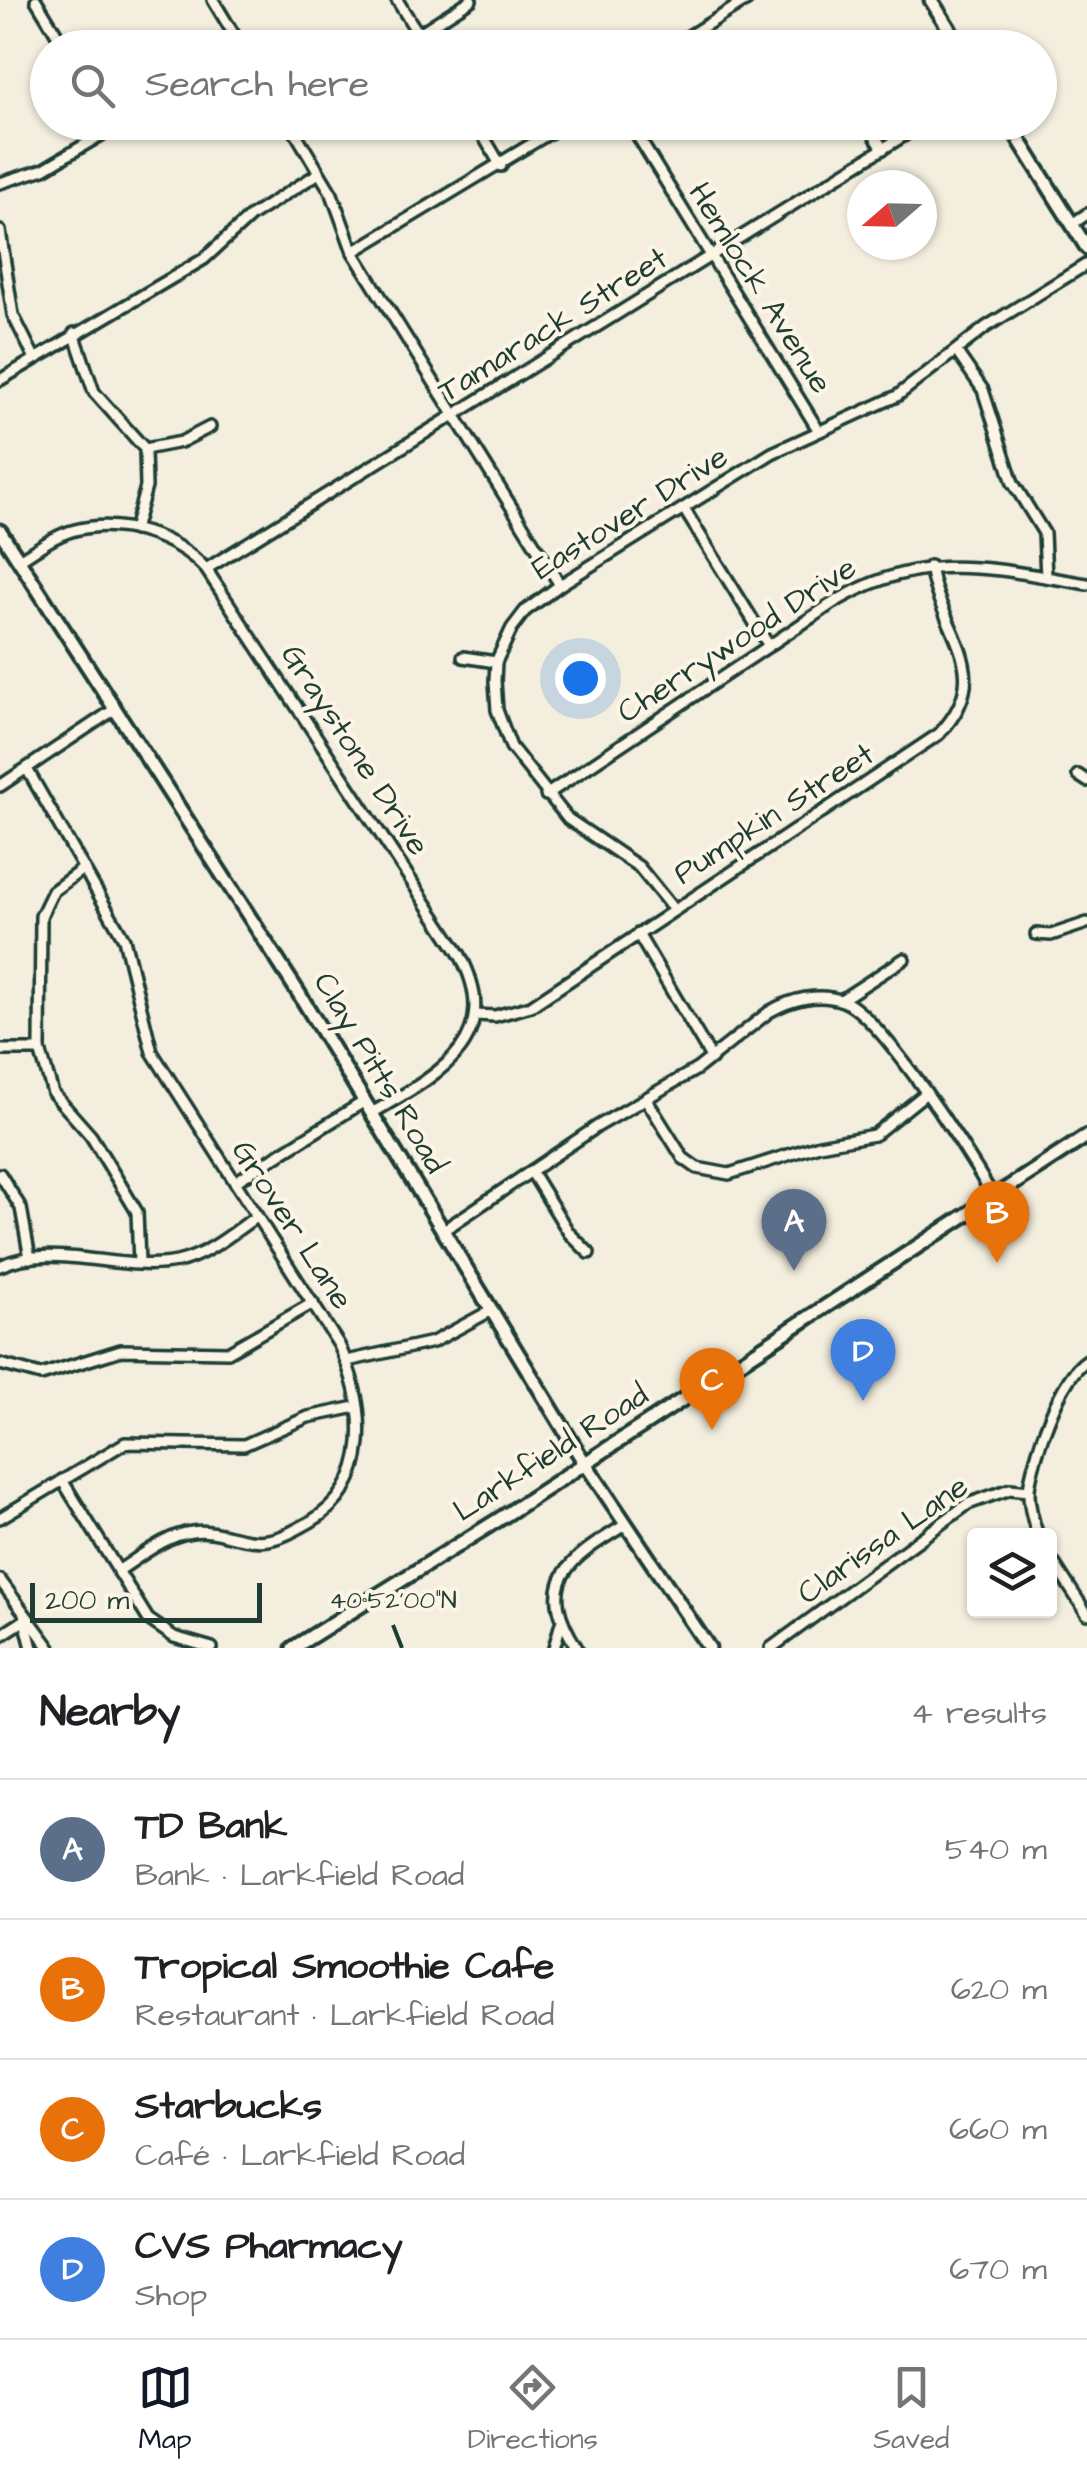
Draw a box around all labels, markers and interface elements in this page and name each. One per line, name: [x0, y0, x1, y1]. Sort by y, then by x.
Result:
search box: [30, 30, 1057, 140]
icon: search: [65, 58, 120, 113]
text: Search here: [145, 59, 369, 111]
north arrow: [847, 170, 937, 260]
street label: Hemlock Avenue: [677, 174, 843, 402]
street label: Tamarack Street: [430, 236, 676, 414]
street label: Eastover Drive: [523, 435, 737, 591]
street label: Cherrywood Drive: [609, 546, 865, 734]
street label: Graystone Drive: [270, 635, 440, 865]
your location: [555, 653, 606, 704]
street label: Pumpkin Street: [665, 732, 883, 896]
street label: Clay Pitts Road: [302, 964, 458, 1182]
street label: Grover Lane: [220, 1131, 364, 1319]
pin: B: [964, 1180, 1030, 1263]
pin: A: [762, 1188, 826, 1271]
pin: D: [830, 1318, 896, 1401]
pin: C: [680, 1348, 744, 1430]
street label: Larkfield Road: [445, 1373, 657, 1533]
street label: Clarissa Lane: [788, 1464, 978, 1616]
map controls: [967, 1528, 1057, 1618]
button: layers: [967, 1528, 1057, 1618]
scale bar: [30, 1578, 262, 1622]
text: 200 m: [45, 1581, 129, 1620]
text: 40°52'00"N: [329, 1583, 457, 1618]
text: Nearby: [40, 1684, 180, 1742]
text: 4 results: [911, 1691, 1047, 1736]
text: TD Bank: [135, 1801, 287, 1853]
text: A: [62, 1827, 83, 1872]
text: 540 m: [945, 1827, 1047, 1872]
text: Bank · Larkfield Road: [135, 1853, 464, 1898]
text: Tropical Smoothie Cafe: [135, 1941, 554, 1993]
text: B: [61, 1967, 84, 2012]
text: 620 m: [951, 1967, 1047, 2012]
text: Restaurant · Larkfield Road: [135, 1993, 554, 2038]
text: Starbucks: [135, 2081, 322, 2133]
text: C: [61, 2107, 84, 2152]
text: 660 m: [949, 2107, 1047, 2152]
text: Café · Larkfield Road: [135, 2133, 465, 2178]
text: CVS Pharmacy: [135, 2221, 403, 2273]
text: D: [62, 2247, 83, 2292]
text: 670 m: [949, 2247, 1047, 2292]
text: Shop: [135, 2273, 207, 2318]
tab: Map: [138, 2360, 193, 2459]
tab: Directions: [468, 2360, 598, 2459]
tab: Saved: [873, 2360, 949, 2459]

